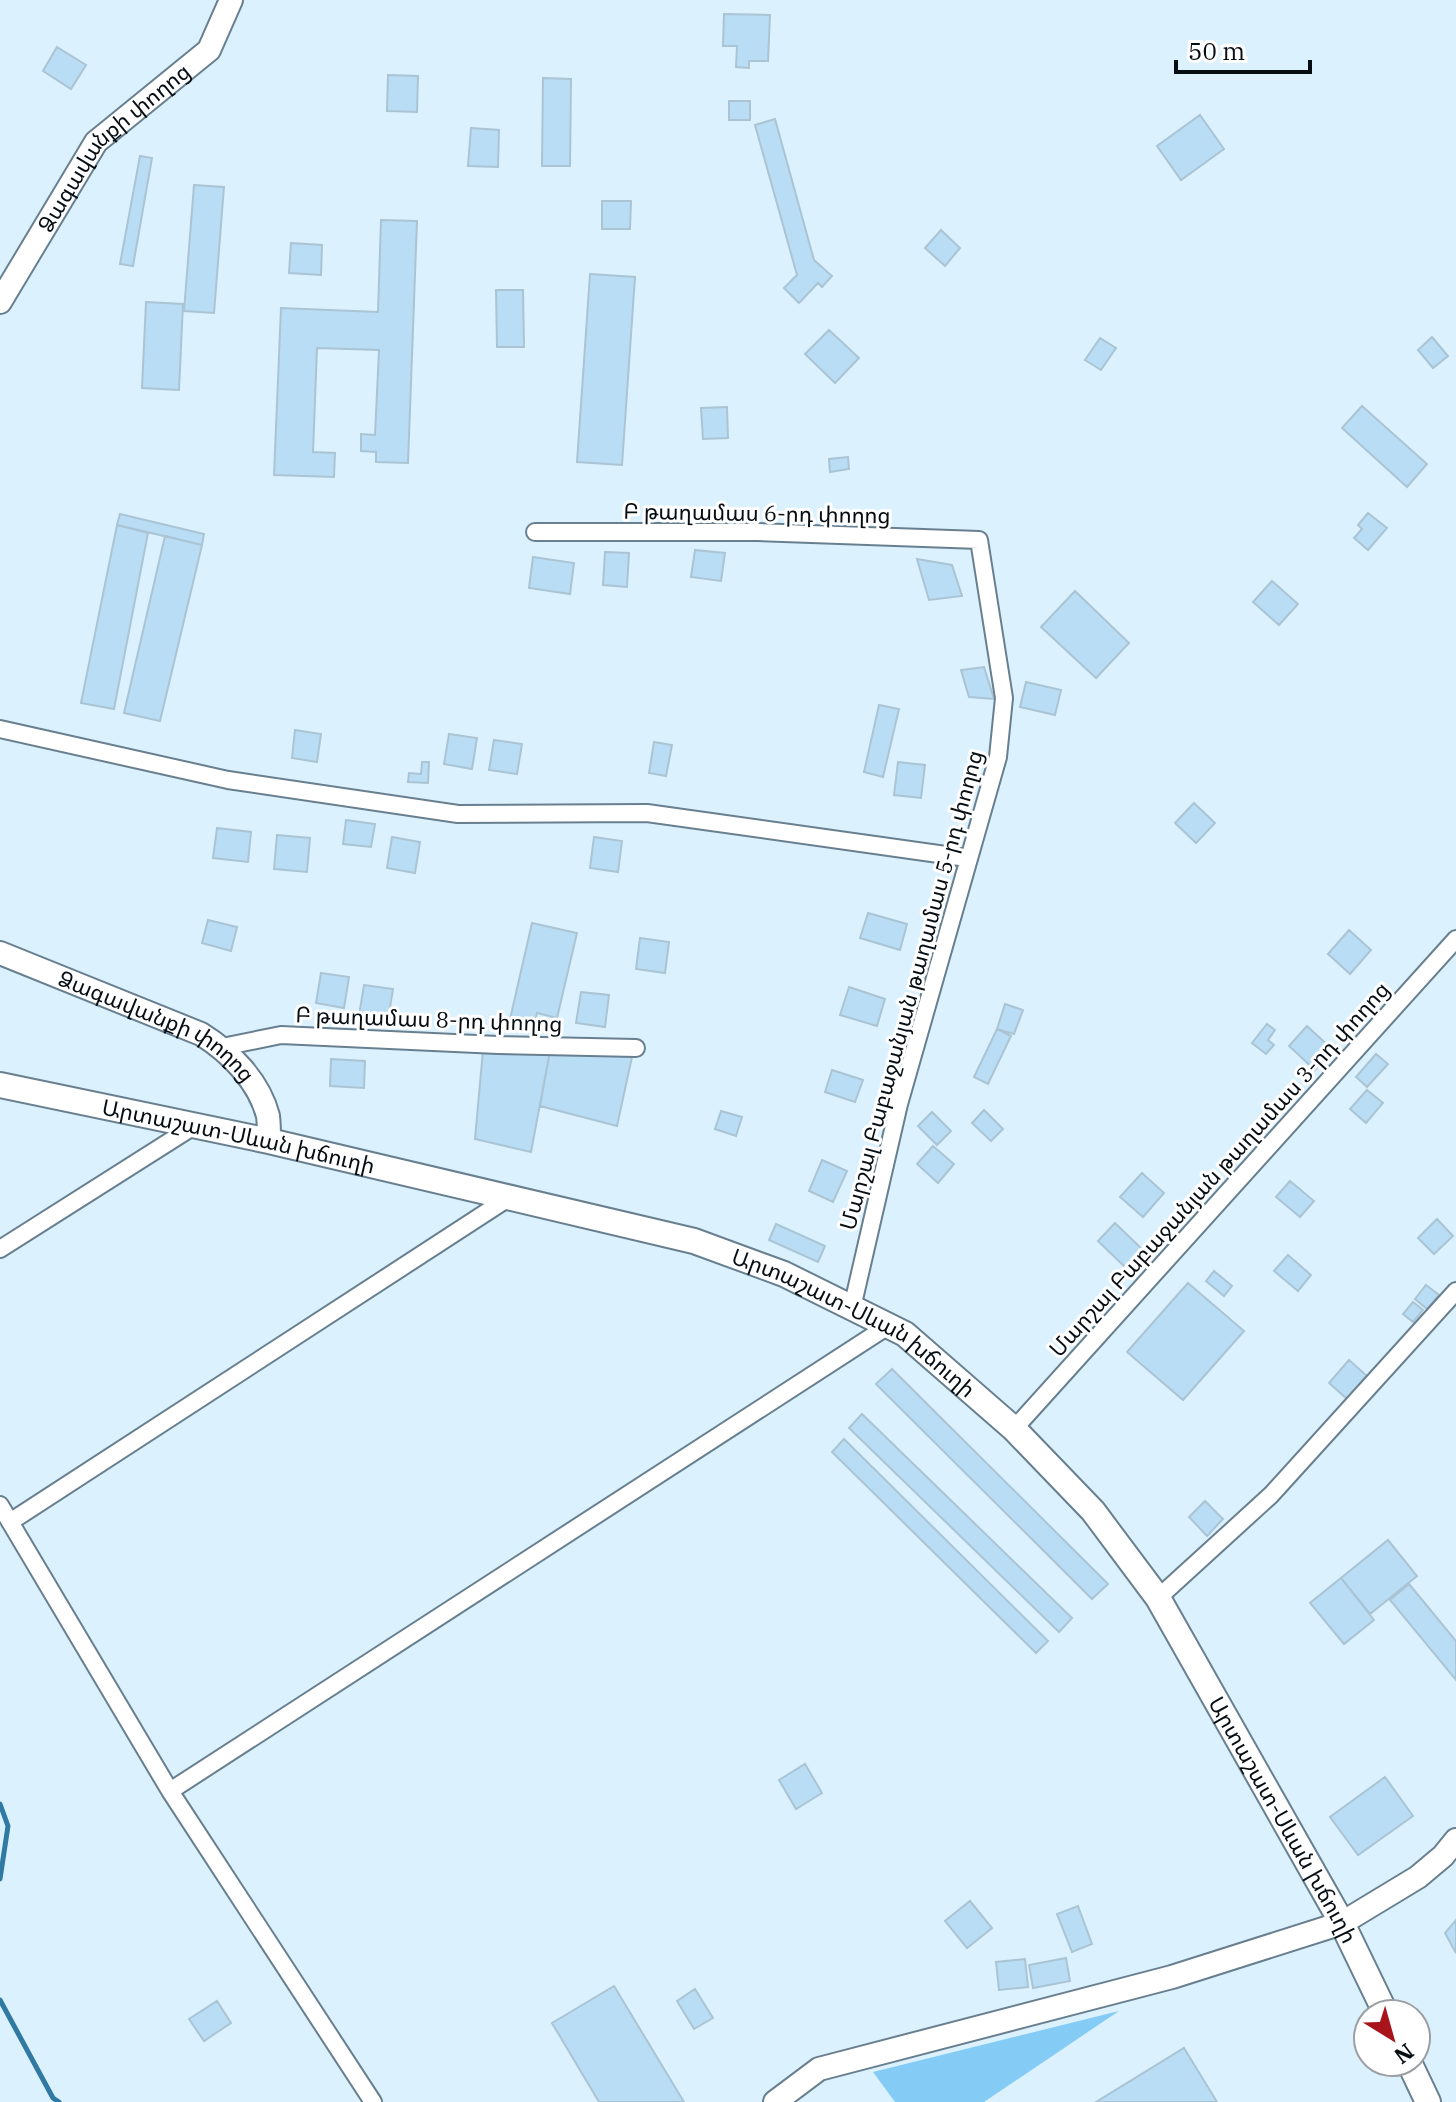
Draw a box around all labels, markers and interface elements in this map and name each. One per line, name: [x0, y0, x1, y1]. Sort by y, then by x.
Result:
scale bar: [1176, 24, 1310, 74]
text: 50 m: [1188, 35, 1245, 67]
street label: Ձագավանքի փողոց: [31, 56, 196, 237]
street label: Բ թաղամաս 6-րդ փողոց: [623, 496, 891, 529]
street label: Մարշալ Բաբաջանյան թաղամաս 5-րդ փողոց: [832, 747, 989, 1233]
street label: Ձագավանքի փողոց: [54, 963, 262, 1088]
street label: Մարշալ Բաբաջանյան թաղամաս 3-րդ փողոց: [1042, 975, 1395, 1363]
street label: Բ թաղամաս 8-րդ փողոց: [295, 999, 563, 1038]
street label: Արտաշատ-Սևան խճուղի: [100, 1092, 378, 1180]
street label: Արտաշատ-Սևան խճուղի: [728, 1241, 982, 1403]
street label: Արտաշատ-Սևան խճուղի: [1203, 1691, 1364, 1948]
north arrow: [1352, 1998, 1432, 2078]
text: N: [1389, 2038, 1420, 2071]

